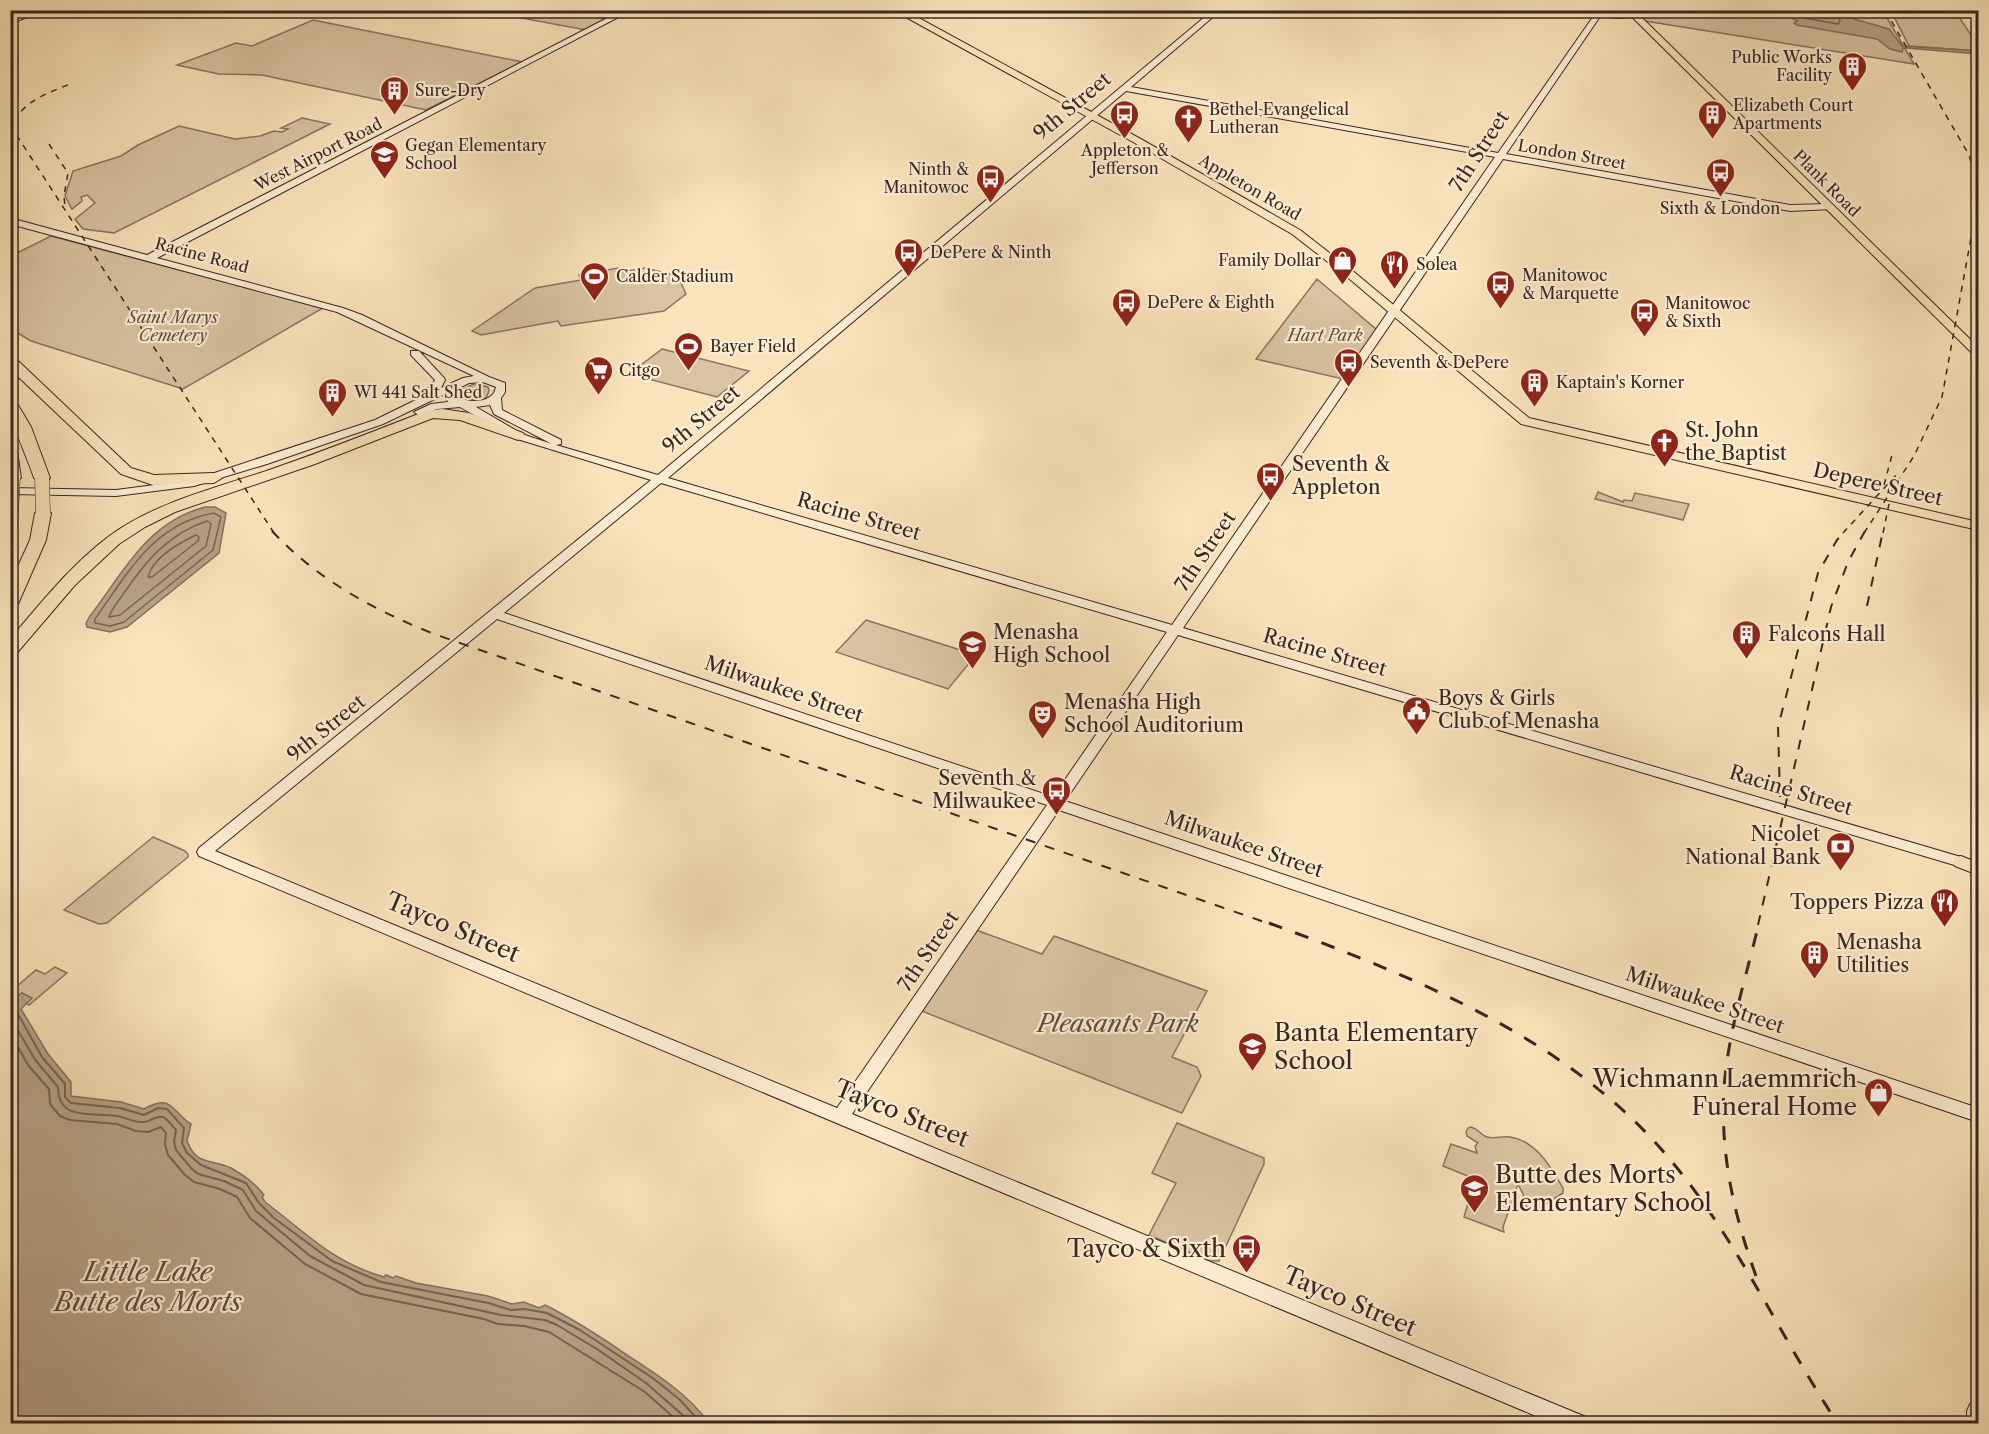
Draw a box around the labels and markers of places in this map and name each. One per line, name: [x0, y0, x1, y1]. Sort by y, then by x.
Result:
place label: Public Works Facility: [1731, 47, 1833, 85]
building icon: Public Works Facility: [1837, 50, 1869, 92]
building icon: Sure-Dry: [378, 74, 410, 116]
place label: Sure-Dry: [415, 80, 487, 100]
place label: Elizabeth Court Apartments: [1732, 95, 1854, 133]
bus stop icon: Appleton & Jefferson: [1109, 98, 1141, 140]
building icon: Elizabeth Court Apartments: [1696, 98, 1728, 140]
place label: Bethel Evangelical Lutheran: [1209, 99, 1349, 137]
church icon: Bethel Evangelical Lutheran: [1172, 102, 1204, 144]
place label: Gegan Elementary School: [405, 135, 547, 173]
school or university icon: Gegan Elementary School: [368, 138, 400, 180]
place label: Appleton & Jefferson: [1080, 140, 1169, 178]
bus stop icon: Sixth & London: [1704, 156, 1736, 198]
place label: Ninth & Manitowoc: [884, 159, 969, 197]
bus stop icon: Ninth & Manitowoc: [974, 162, 1006, 204]
place label: Sixth & London: [1660, 198, 1780, 218]
bus stop icon: DePere & Ninth: [893, 236, 925, 278]
place label: DePere & Ninth: [930, 242, 1051, 262]
shop icon: Family Dollar: [1326, 244, 1358, 286]
restaurant icon: Solea: [1379, 248, 1411, 290]
place label: Family Dollar: [1218, 250, 1321, 270]
place label: Solea: [1416, 254, 1458, 274]
sports icon: Calder Stadium: [579, 260, 611, 302]
place label: Manitowoc & Marquette: [1522, 265, 1619, 303]
place label: Calder Stadium: [616, 266, 734, 286]
bus stop icon: Manitowoc & Marquette: [1485, 268, 1517, 310]
bus stop icon: DePere & Eighth: [1110, 286, 1142, 328]
place label: DePere & Eighth: [1147, 292, 1275, 312]
place label: Manitowoc & Sixth: [1665, 293, 1750, 331]
bus stop icon: Manitowoc & Sixth: [1628, 296, 1660, 338]
sports icon: Bayer Field: [673, 330, 705, 372]
place label: Bayer Field: [710, 336, 796, 356]
bus stop icon: Seventh & DePere: [1333, 346, 1365, 388]
place label: Seventh & DePere: [1370, 352, 1509, 372]
supermarket icon: Citgo: [582, 354, 614, 396]
place label: Citgo: [619, 360, 660, 380]
building icon: Kaptain's Korner: [1519, 366, 1551, 408]
place label: Kaptain's Korner: [1556, 372, 1684, 392]
building icon: WI 441 Salt Shed: [317, 376, 349, 418]
place label: WI 441 Salt Shed: [353, 382, 482, 402]
place label: St. John the Baptist: [1685, 418, 1787, 465]
church icon: St. John the Baptist: [1648, 426, 1680, 468]
place label: Seventh & Appleton: [1291, 452, 1390, 499]
bus stop icon: Seventh & Appleton: [1255, 460, 1287, 502]
building icon: Falcons Hall: [1731, 618, 1763, 660]
place label: Menasha High School: [993, 620, 1110, 667]
place label: Falcons Hall: [1768, 622, 1886, 646]
school or university icon: Menasha High School: [956, 628, 988, 670]
place label: Boys & Girls Club of Menasha: [1438, 686, 1600, 733]
place label: Menasha High School Auditorium: [1064, 690, 1244, 737]
public building icon: Boys & Girls Club of Menasha: [1401, 694, 1433, 736]
theatre icon: Menasha High School Auditorium: [1027, 698, 1059, 740]
place label: Seventh & Milwaukee: [932, 766, 1036, 813]
bus stop icon: Seventh & Milwaukee: [1041, 774, 1073, 816]
place label: Nicolet National Bank: [1685, 822, 1821, 869]
bank icon: Nicolet National Bank: [1825, 830, 1857, 872]
restaurant icon: Toppers Pizza: [1929, 886, 1961, 928]
place label: Toppers Pizza: [1790, 890, 1924, 914]
place label: Menasha Utilities: [1836, 930, 1922, 977]
building icon: Menasha Utilities: [1799, 938, 1831, 980]
place label: Banta Elementary School: [1274, 1018, 1479, 1075]
school or university icon: Banta Elementary School: [1237, 1030, 1269, 1072]
place label: Wichmann Laemmrich Funeral Home: [1592, 1064, 1857, 1121]
shop icon: Wichmann Laemmrich Funeral Home: [1862, 1076, 1894, 1118]
place label: Butte des Morts Elementary School: [1495, 1160, 1712, 1217]
school or university icon: Butte des Morts Elementary School: [1458, 1172, 1490, 1214]
bus stop icon: Tayco & Sixth: [1231, 1232, 1263, 1274]
place label: Tayco & Sixth: [1067, 1234, 1226, 1263]

